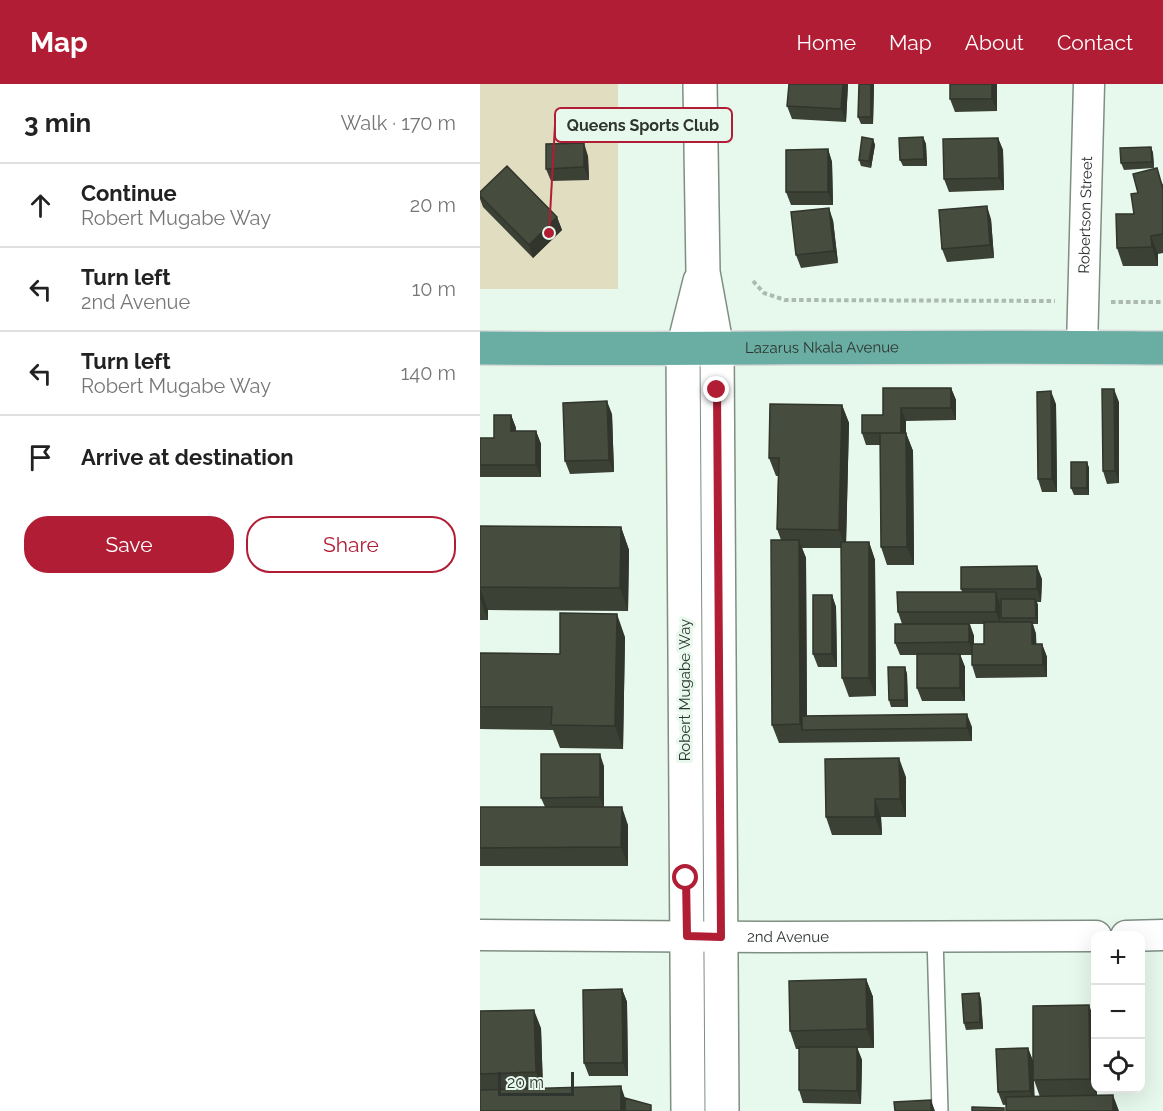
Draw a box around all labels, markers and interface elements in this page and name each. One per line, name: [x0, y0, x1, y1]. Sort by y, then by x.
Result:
text: Map: [30, 26, 88, 59]
text: Home: [797, 30, 856, 55]
text: Map: [889, 30, 932, 55]
text: About: [965, 30, 1024, 55]
text: Contact: [1057, 30, 1133, 55]
text: 3 min: [24, 108, 91, 138]
callout: Queens Sports Club: [555, 108, 732, 142]
text: Walk · 170 m: [340, 111, 456, 135]
text: Queens Sports Club: [567, 116, 719, 135]
street label: Robertson Street: [1075, 156, 1096, 274]
text: Continue: [81, 180, 177, 206]
icon: ahead: [24, 189, 57, 222]
text: 20 m: [410, 193, 456, 217]
text: Robert Mugabe Way: [81, 206, 271, 230]
text: Turn left: [81, 264, 171, 290]
icon: left: [24, 273, 57, 306]
text: 10 m: [412, 277, 456, 301]
text: 2nd Avenue: [81, 290, 190, 314]
street label: Lazarus Nkala Avenue: [745, 338, 899, 357]
text: Turn left: [81, 348, 171, 374]
icon: left: [24, 357, 57, 390]
text: 140 m: [401, 361, 456, 385]
text: Robert Mugabe Way: [81, 374, 271, 398]
route end: [703, 376, 729, 402]
icon: arrive: [24, 441, 57, 474]
text: Arrive at destination: [81, 444, 294, 470]
button: Save: [24, 516, 234, 573]
button: Share: [246, 516, 456, 573]
street label: Robert Mugabe Way: [676, 619, 694, 761]
route start: [672, 864, 698, 890]
street label: 2nd Avenue: [747, 928, 829, 946]
map controls: [1091, 931, 1145, 1093]
button: +: [1091, 931, 1145, 985]
button: −: [1091, 985, 1145, 1039]
button: locate: [1091, 1039, 1145, 1093]
scale bar: [498, 1069, 574, 1096]
text: 20 m: [507, 1073, 544, 1092]

